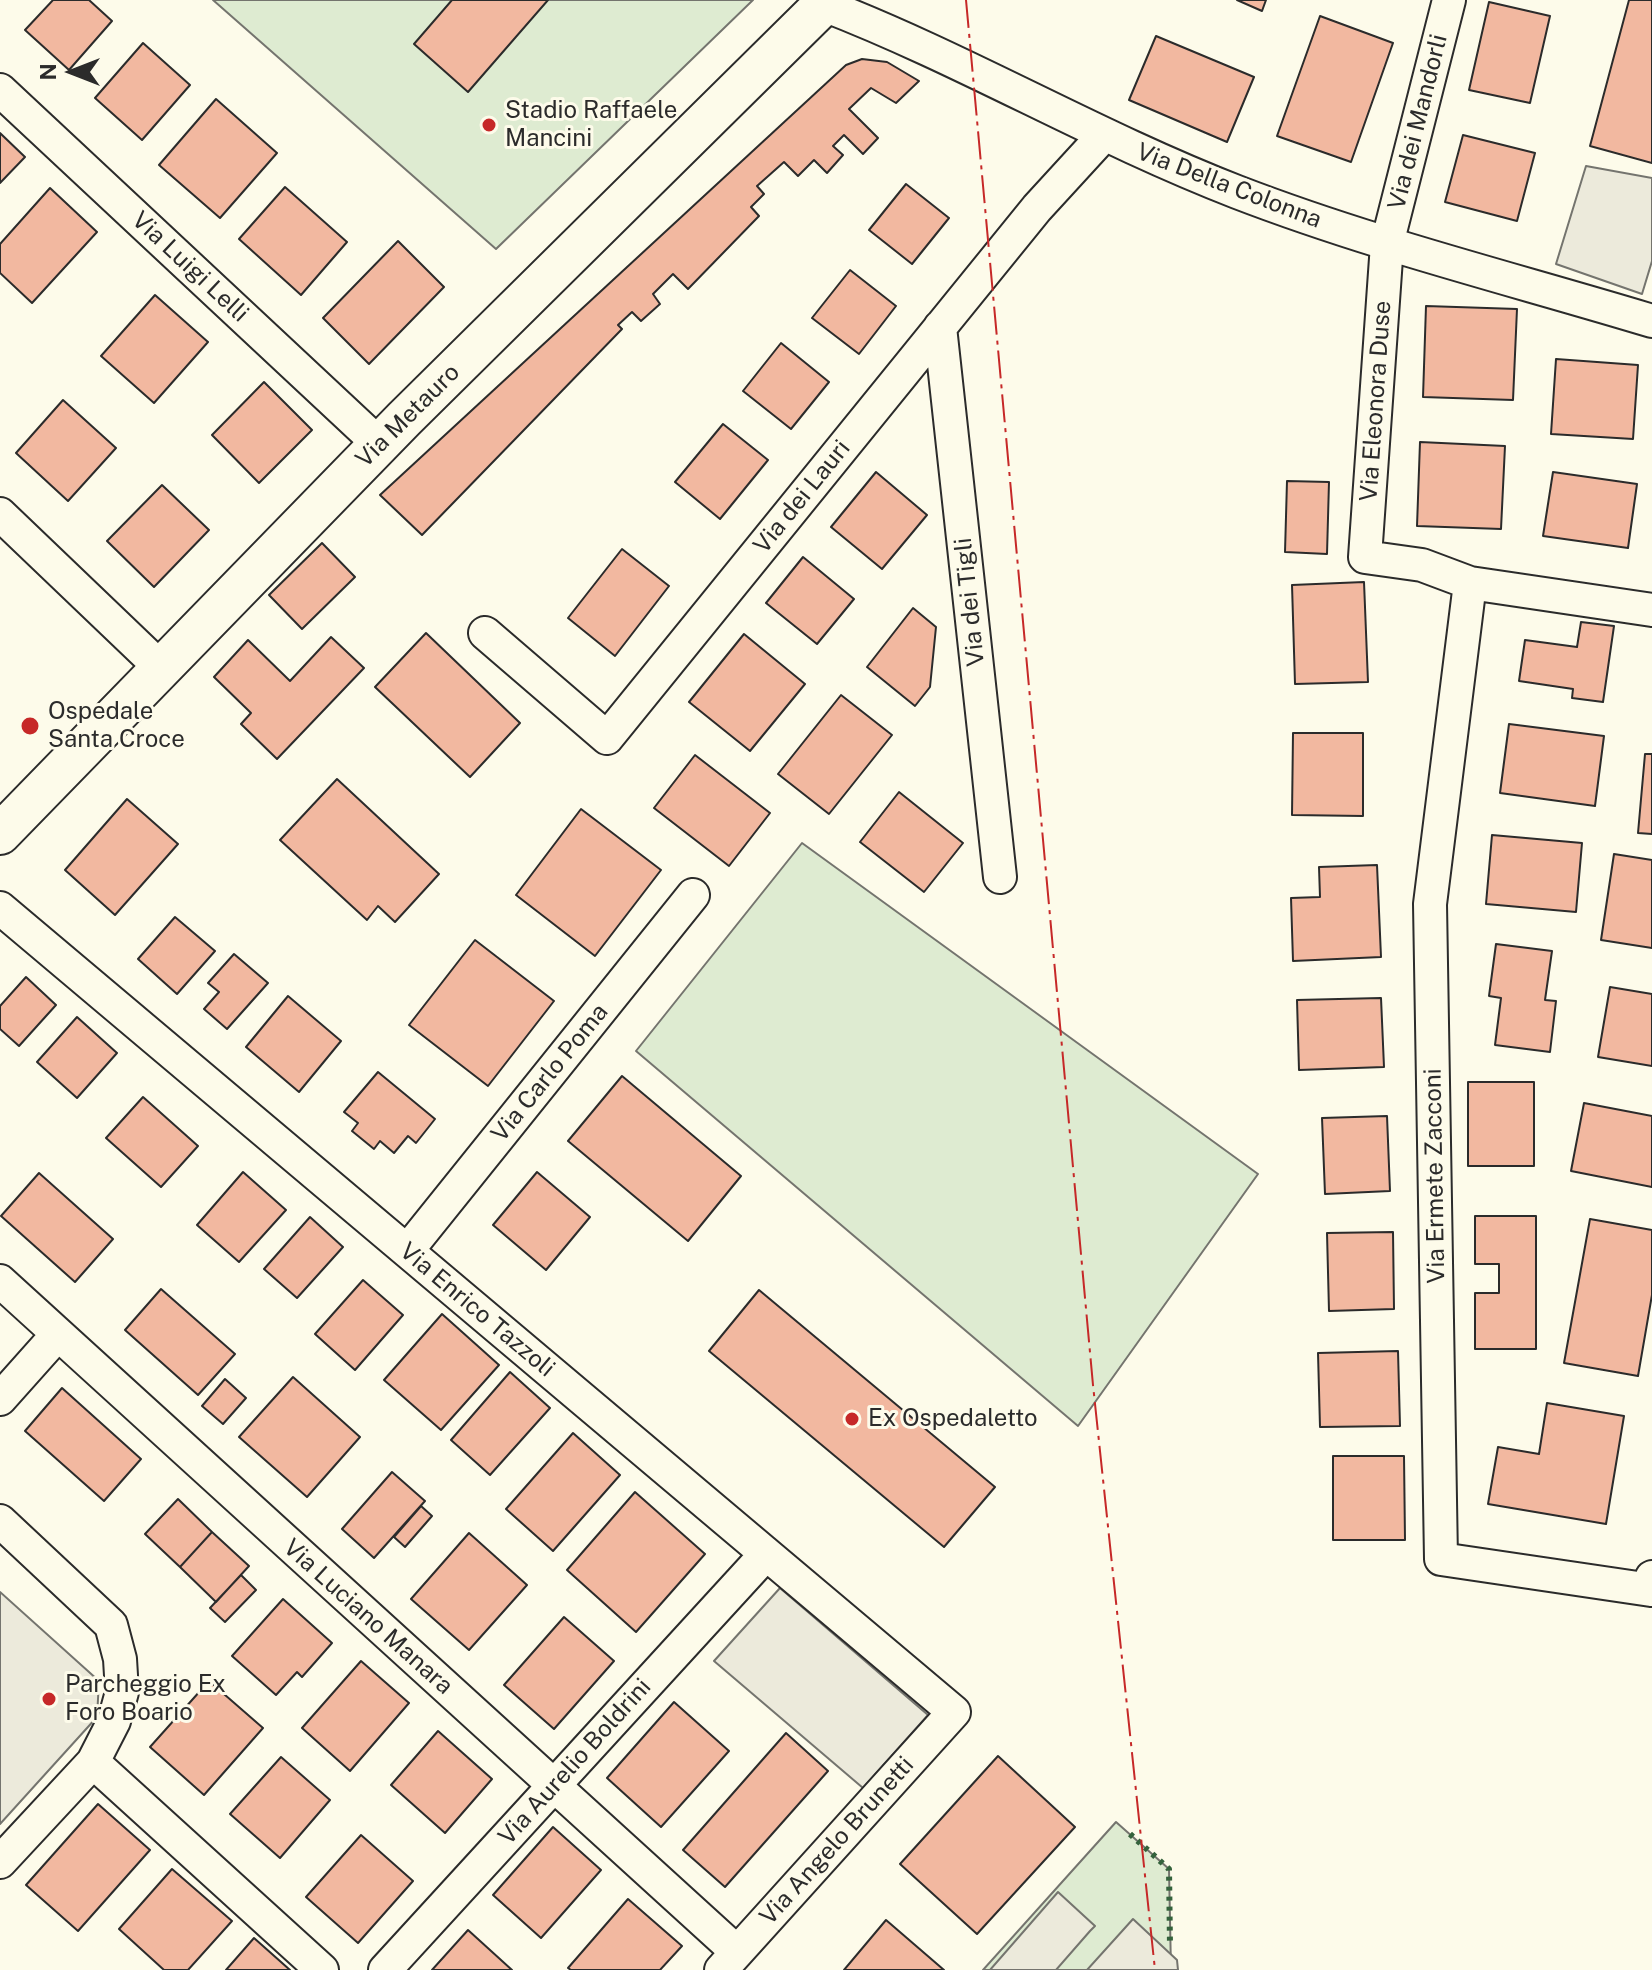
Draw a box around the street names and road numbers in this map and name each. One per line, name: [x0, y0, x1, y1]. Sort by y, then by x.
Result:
street label: Via dei Mandorli: [1382, 31, 1454, 213]
street label: Via Della Colonna: [1132, 137, 1326, 235]
street label: Via Luigi Lelli: [126, 206, 254, 328]
street label: Via Eleonora Duse: [1355, 300, 1397, 502]
street label: Via Metauro: [350, 358, 466, 474]
street label: Via dei Lauri: [748, 435, 856, 559]
street label: Via dei Tigli: [949, 536, 991, 668]
street label: Via Carlo Poma: [486, 998, 614, 1148]
street label: Via Ermete Zacconi: [1419, 1068, 1451, 1284]
street label: Via Enrico Tazzoli: [394, 1237, 560, 1383]
street label: Via Luciano Manara: [277, 1533, 459, 1701]
street label: Via Aurelio Boldrini: [493, 1673, 657, 1851]
street label: Via Angelo Brunetti: [754, 1751, 920, 1931]

